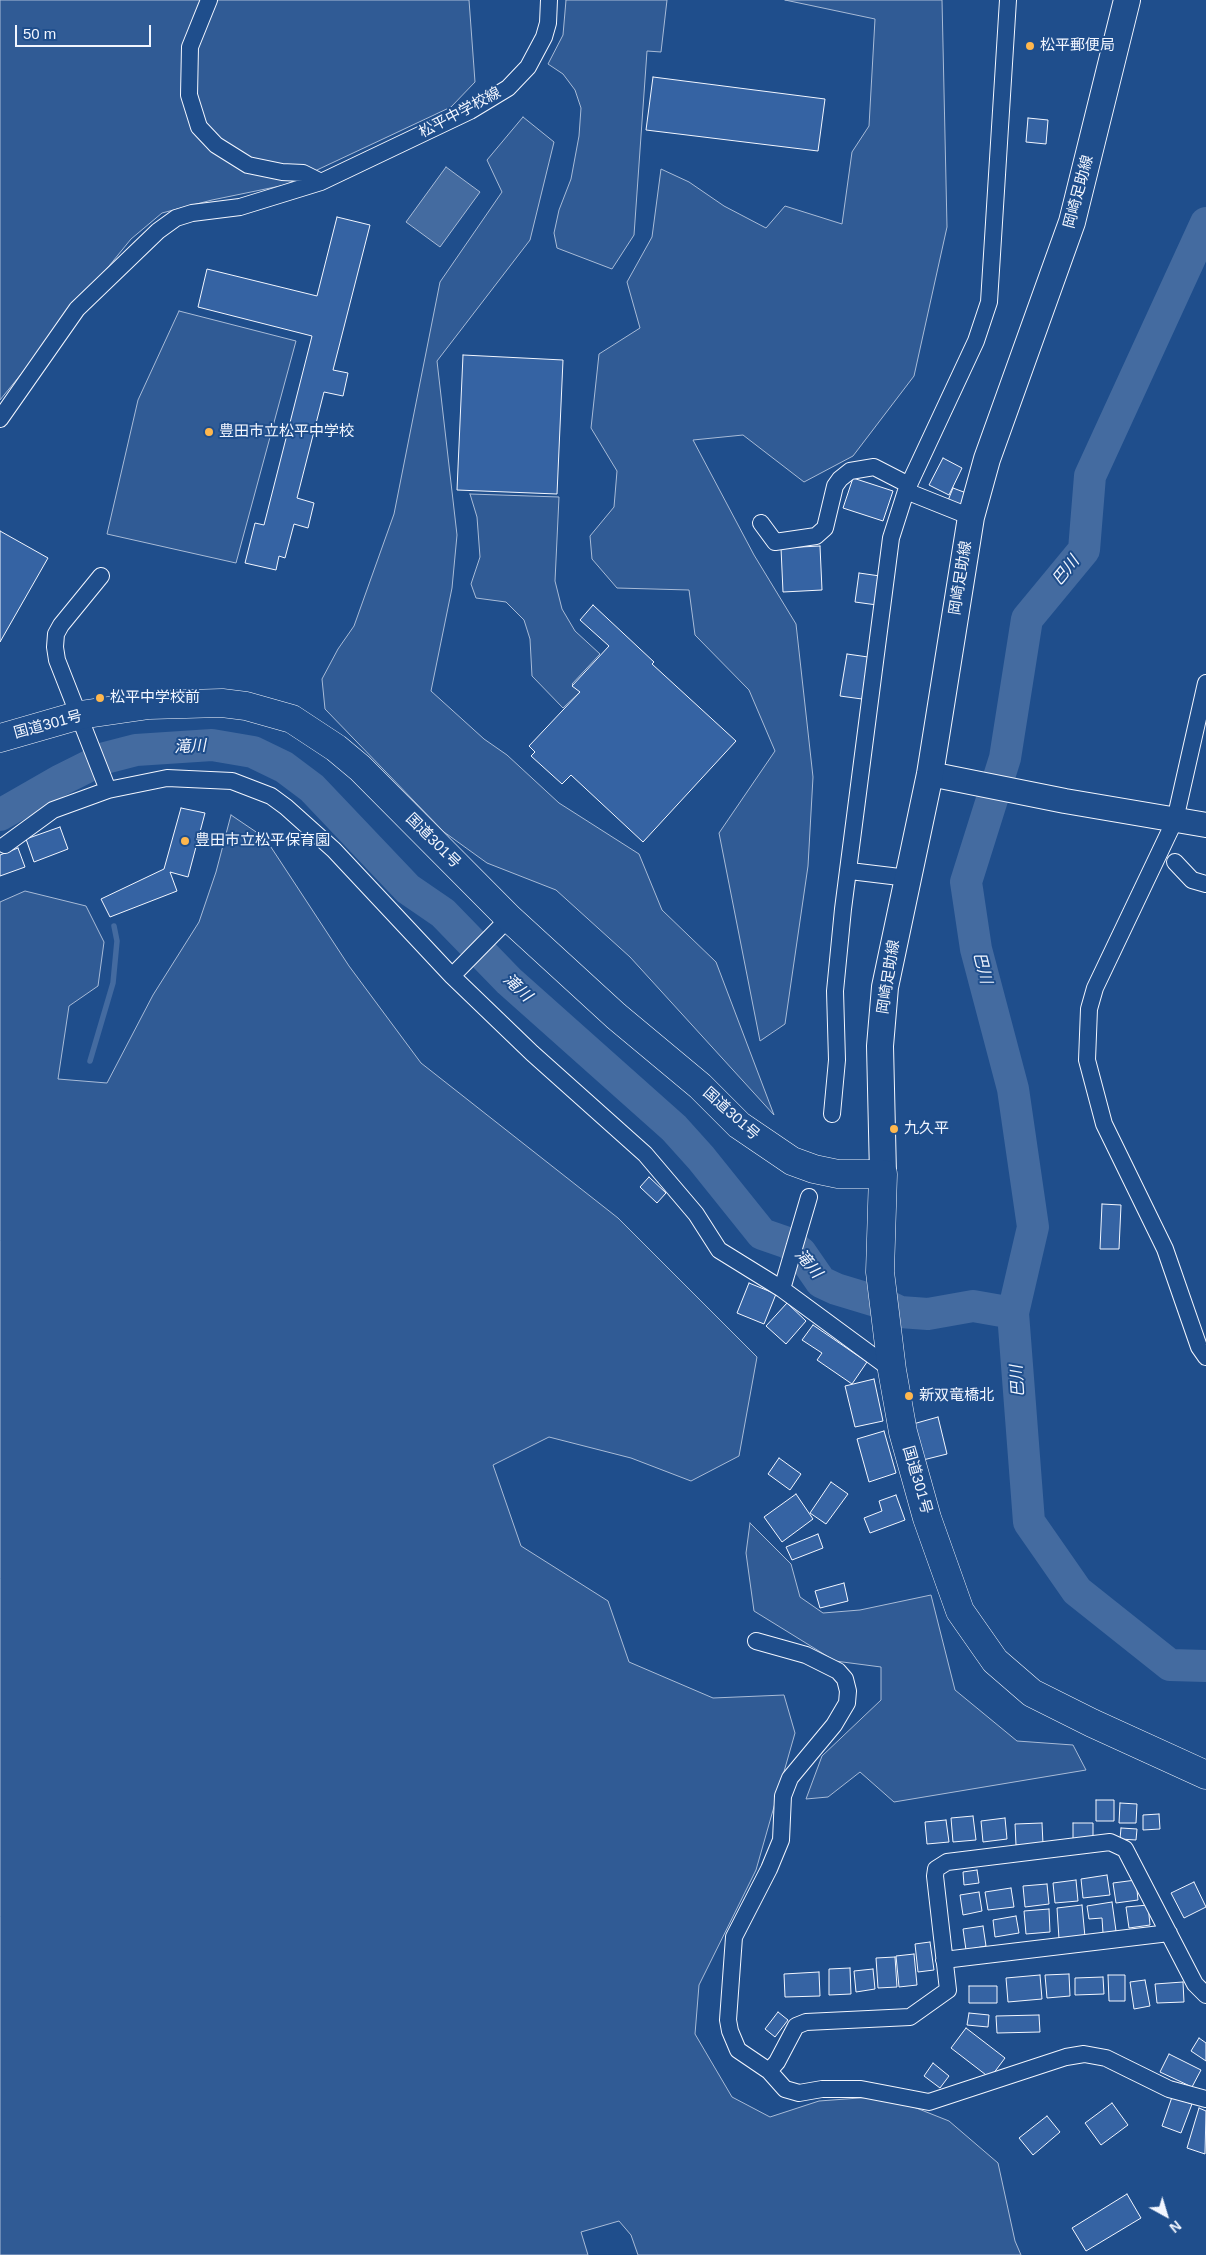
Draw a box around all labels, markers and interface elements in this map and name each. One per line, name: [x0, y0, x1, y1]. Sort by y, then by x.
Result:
scale bar: [18, 15, 154, 47]
text: 50 m: [23, 25, 56, 42]
place label: 松平郵便局: [1040, 37, 1115, 55]
marker: 松平郵便局: [1024, 40, 1036, 52]
street label: 松平中学校線: [416, 84, 504, 142]
street label: 岡崎足助線: [1061, 153, 1097, 231]
place label: 豊田市立松平中学校: [219, 423, 354, 441]
marker: 豊田市立松平中学校: [203, 426, 215, 438]
street label: 岡崎足助線: [946, 540, 976, 616]
water label: 巴川: [1048, 553, 1084, 589]
place label: 松平中学校前: [110, 689, 200, 707]
marker: 松平中学校前: [94, 692, 106, 704]
street label: 国道301号: [12, 707, 84, 743]
water label: 滝川: [174, 737, 206, 757]
street label: 国道301号: [402, 810, 464, 872]
place label: 豊田市立松平保育園: [195, 832, 330, 850]
marker: 豊田市立松平保育園: [179, 835, 191, 847]
street label: 岡崎足助線: [874, 939, 904, 1015]
water label: 巴川: [969, 950, 995, 986]
water label: 滝川: [499, 970, 535, 1006]
street label: 国道301号: [699, 1084, 763, 1144]
place label: 九久平: [904, 1120, 949, 1138]
marker: 九久平: [888, 1123, 900, 1135]
water label: 滝川: [790, 1246, 826, 1282]
water label: 巴川: [1007, 1364, 1029, 1398]
place label: 新双竜橋北: [919, 1387, 994, 1405]
marker: 新双竜橋北: [903, 1390, 915, 1402]
street label: 国道301号: [899, 1444, 935, 1516]
north arrow: [1141, 2190, 1191, 2240]
text: N: [1166, 2217, 1184, 2236]

